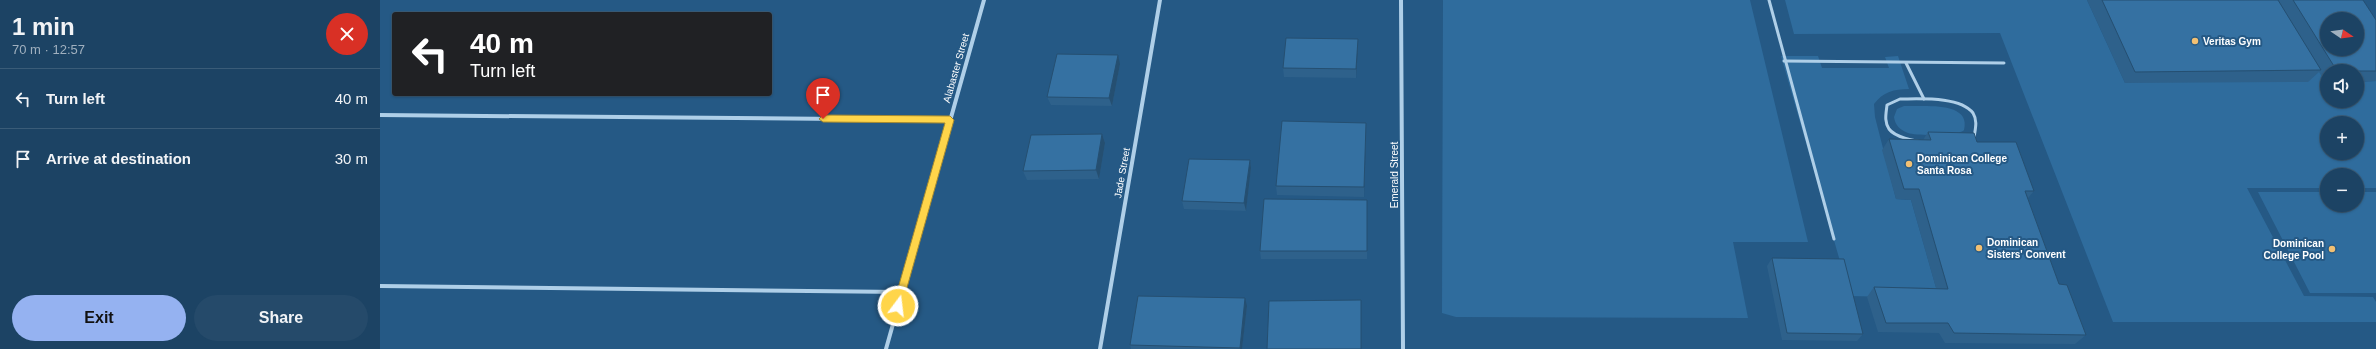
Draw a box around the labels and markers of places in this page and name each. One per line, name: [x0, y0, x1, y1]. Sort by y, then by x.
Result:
marker: Veritas Gym: [2190, 36, 2200, 46]
place label: Veritas Gym: [2203, 36, 2261, 47]
pin: [806, 78, 840, 119]
place label: Dominican College Santa Rosa: [1917, 153, 2007, 176]
marker: Dominican College Santa Rosa: [1904, 159, 1914, 169]
place label: Dominican Sisters' Convent: [1987, 237, 2066, 260]
place label: Dominican College Pool: [2263, 238, 2324, 261]
marker: Dominican Sisters' Convent: [1974, 243, 1984, 253]
marker: Dominican College Pool: [2327, 244, 2337, 254]

